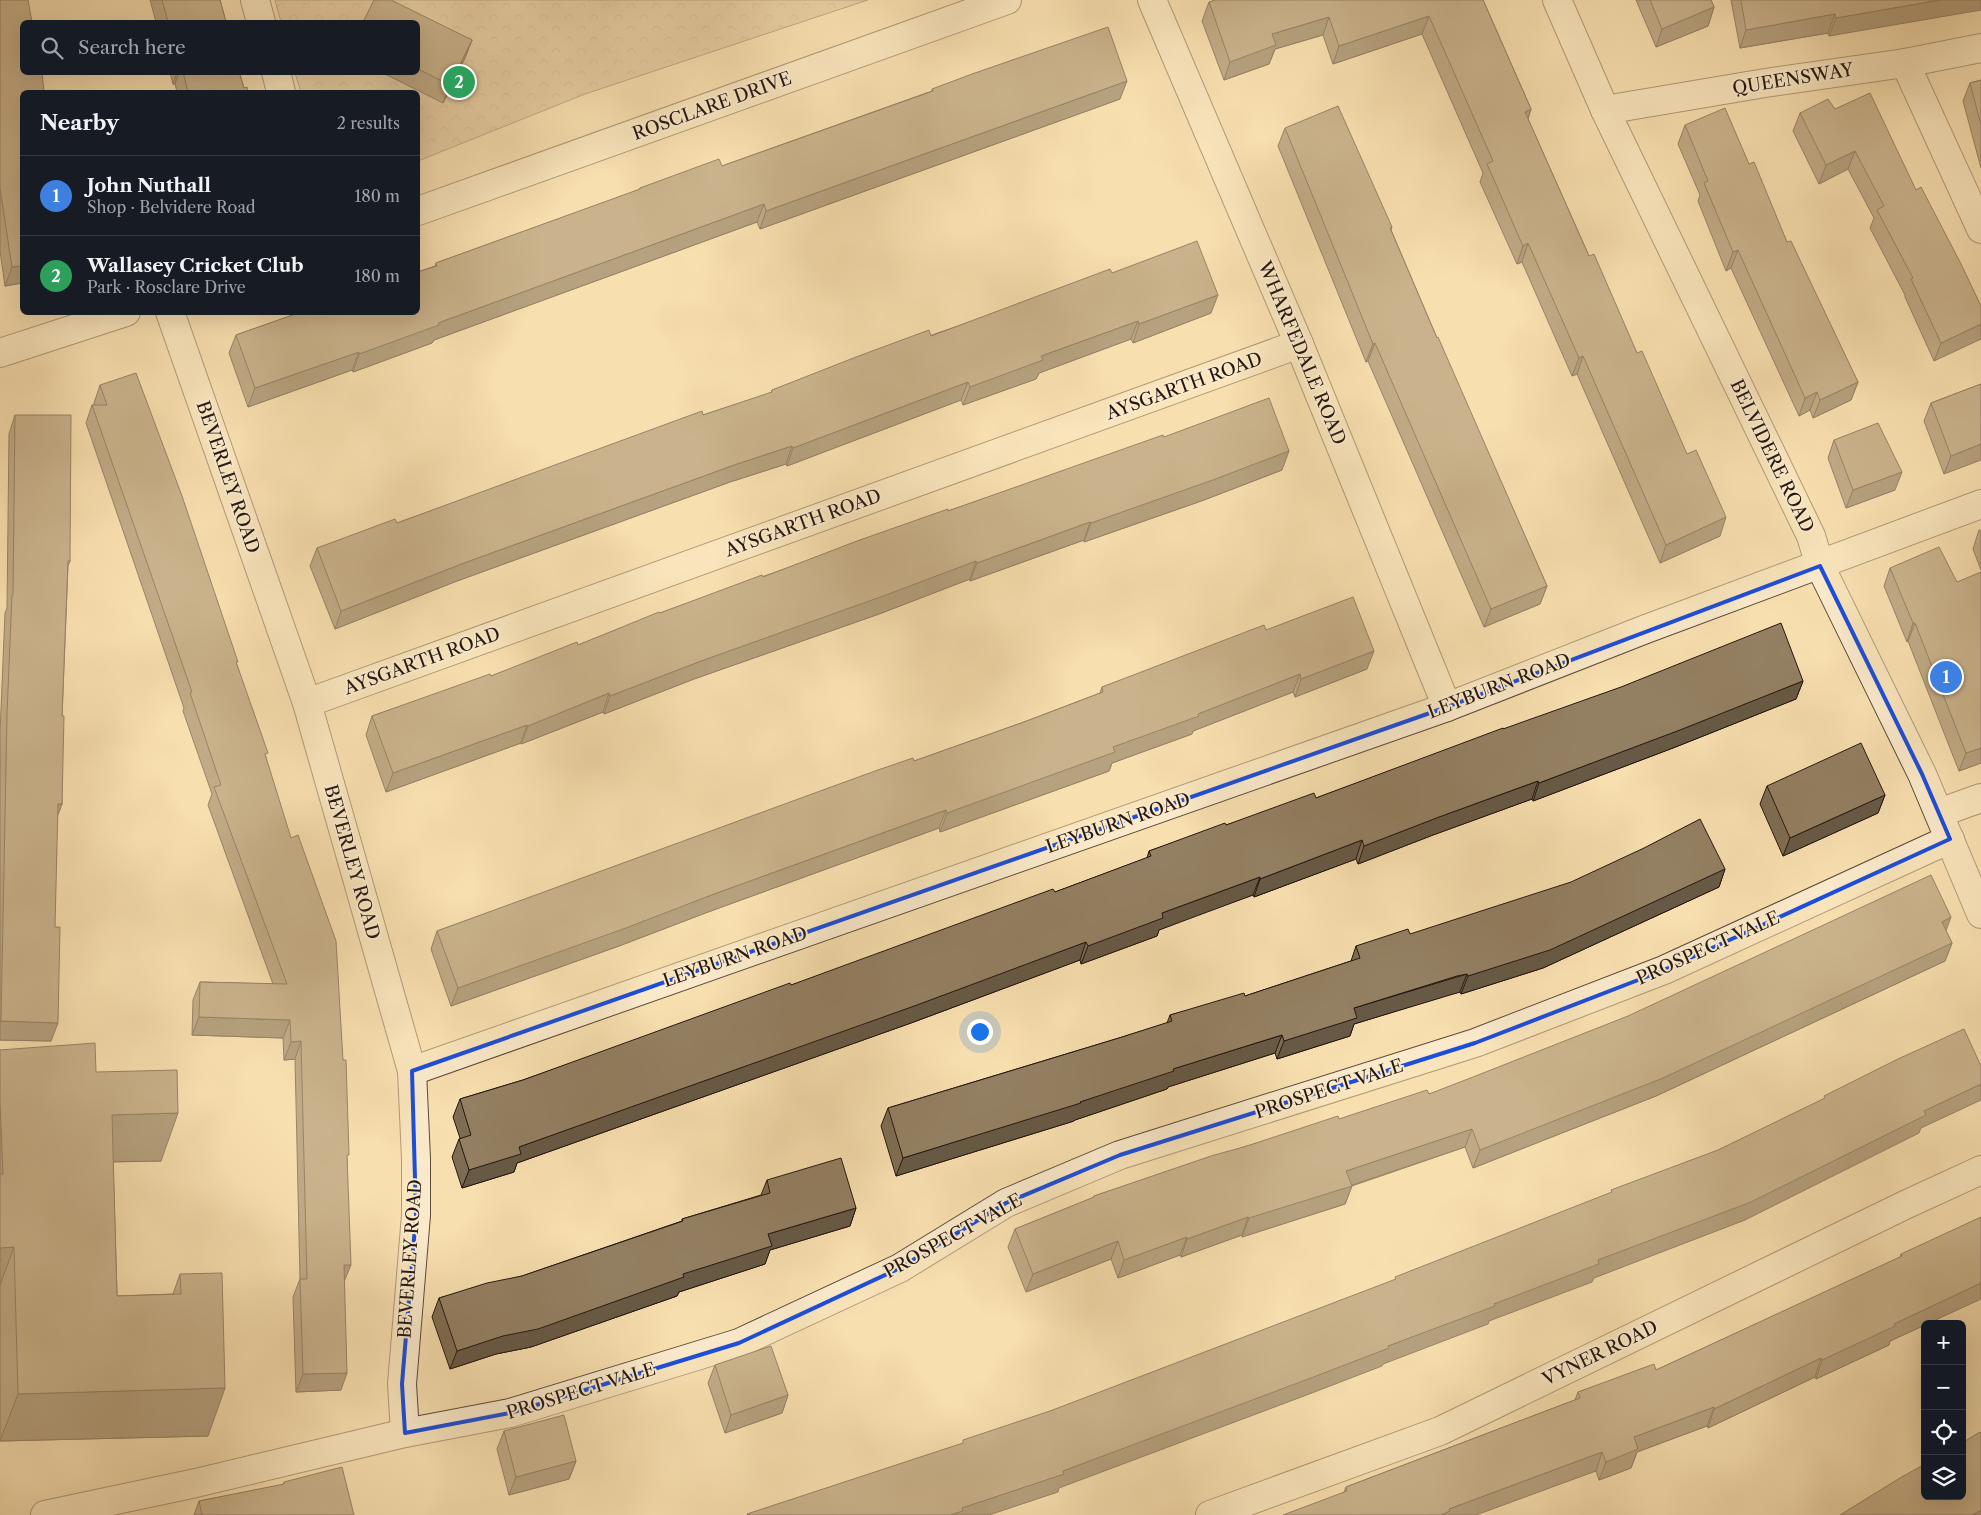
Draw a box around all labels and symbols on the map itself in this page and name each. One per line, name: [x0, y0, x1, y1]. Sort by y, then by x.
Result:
street label: QUEENSWAY: [1731, 58, 1856, 99]
pin: 2: [443, 63, 475, 101]
street label: ROSCLARE DRIVE: [629, 67, 795, 145]
street label: WHARFEDALE ROAD: [1253, 257, 1351, 448]
street label: AYSGARTH ROAD: [1102, 348, 1265, 425]
street label: BELVIDERE ROAD: [1725, 376, 1819, 536]
street label: BEVERLEY ROAD: [192, 398, 264, 556]
street label: AYSGARTH ROAD: [721, 485, 884, 562]
street label: AYSGARTH ROAD: [340, 623, 503, 700]
street label: LEYBURN ROAD: [1424, 649, 1574, 723]
pin: 1: [1930, 658, 1962, 696]
street label: BEVERLEY ROAD: [319, 782, 385, 942]
street label: LEYBURN ROAD: [1043, 788, 1193, 858]
street label: PROSPECT VALE: [1633, 906, 1783, 990]
street label: LEYBURN ROAD: [660, 922, 810, 992]
your location: [967, 1019, 993, 1045]
street label: PROSPECT VALE: [1252, 1055, 1406, 1123]
street label: BEVERLEY ROAD: [393, 1179, 427, 1339]
street label: PROSPECT VALE: [880, 1189, 1026, 1283]
street label: VYNER ROAD: [1538, 1316, 1661, 1391]
street label: PROSPECT VALE: [504, 1358, 658, 1424]

